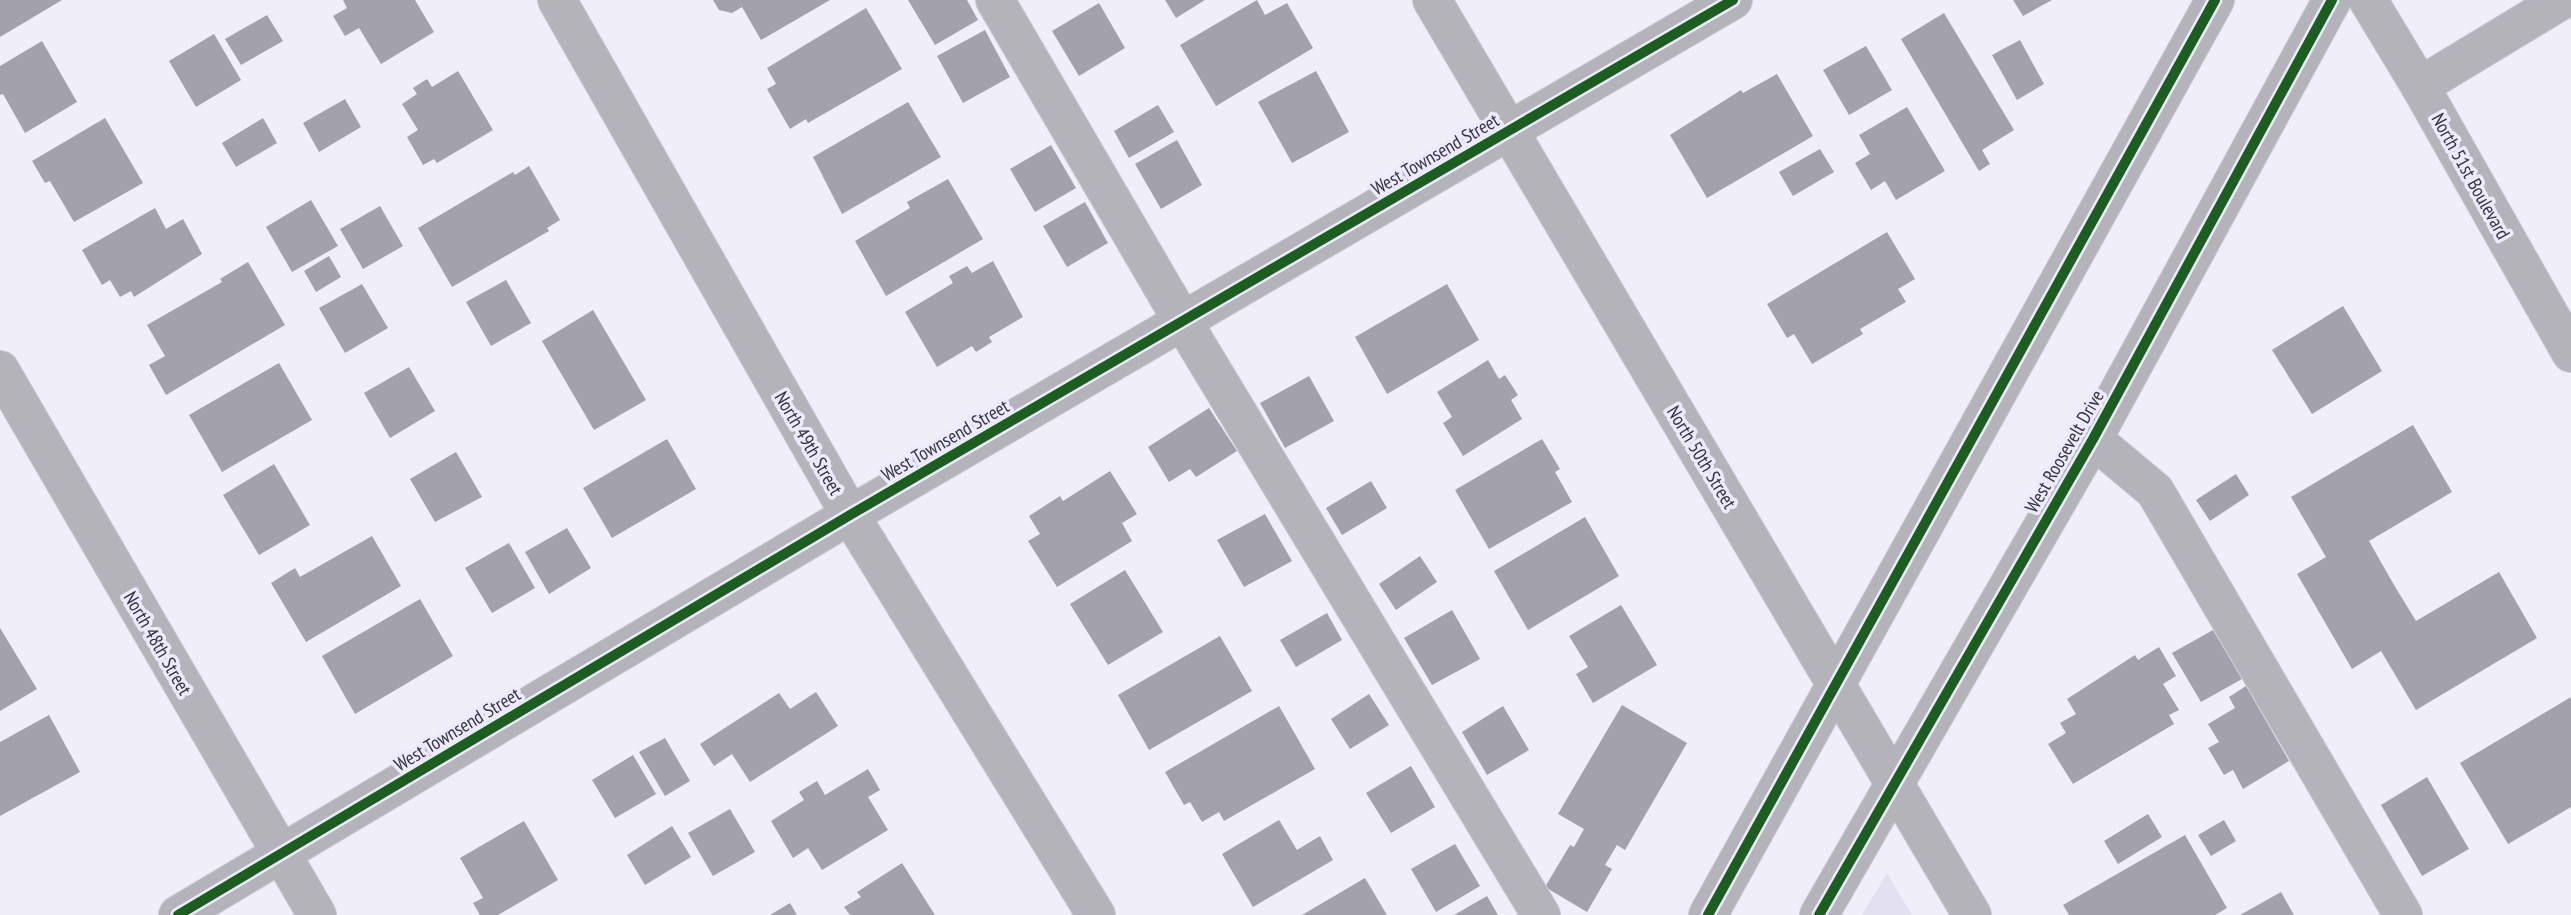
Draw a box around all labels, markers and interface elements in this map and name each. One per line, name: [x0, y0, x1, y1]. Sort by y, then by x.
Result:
street label: West Townsend Street: [1367, 107, 1504, 200]
street label: North 51st Boulevard: [2427, 109, 2515, 243]
street label: West Roosevelt Drive: [2019, 385, 2109, 517]
street label: North 49th Street: [770, 387, 849, 500]
street label: West Townsend Street: [877, 393, 1014, 486]
street label: North 50th Street: [1662, 401, 1742, 513]
street label: North 48th Street: [119, 587, 198, 700]
street label: West Townsend Street: [389, 681, 525, 776]

